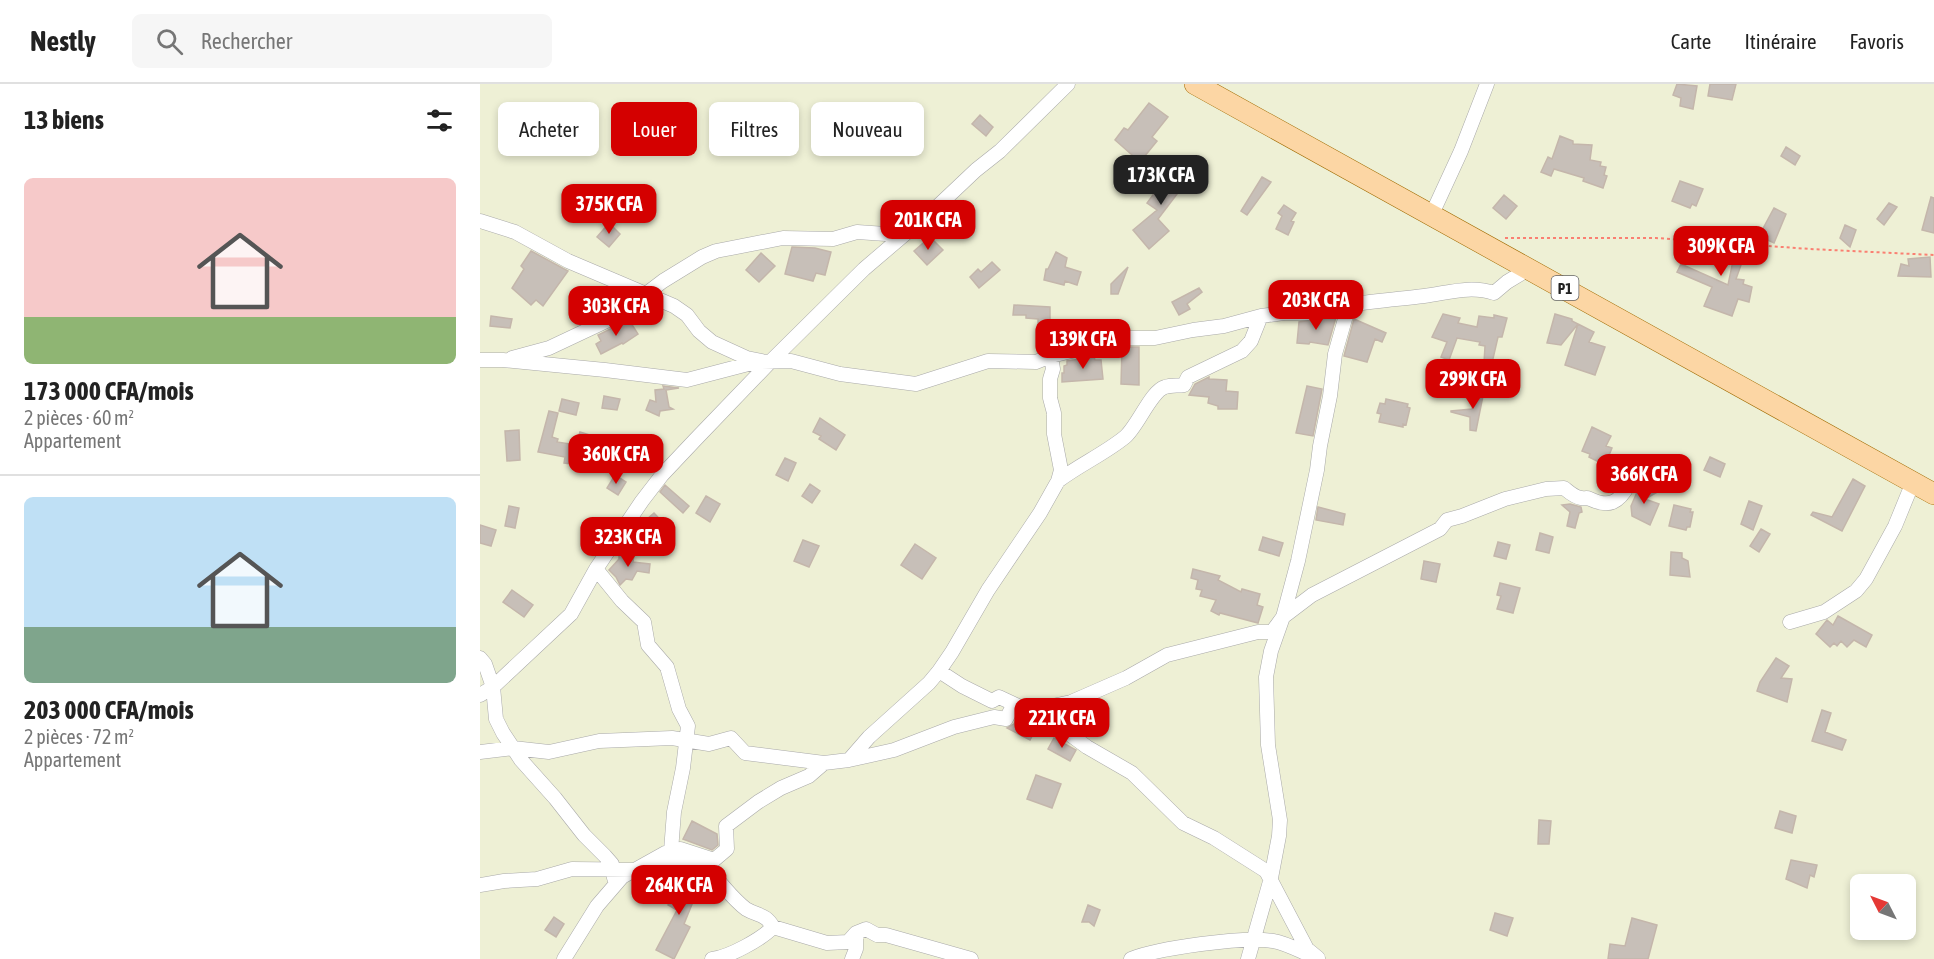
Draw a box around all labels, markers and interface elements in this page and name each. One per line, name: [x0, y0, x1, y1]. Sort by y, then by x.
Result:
search box: [132, 14, 552, 68]
text: Nestly: [30, 25, 96, 57]
icon: search: [153, 25, 186, 58]
text: Rechercher: [201, 28, 292, 54]
text: Carte: [1671, 29, 1711, 53]
text: Itinéraire: [1744, 29, 1816, 53]
text: Favoris: [1849, 29, 1904, 53]
chip: Acheter: [498, 102, 599, 156]
chip: Louer: [611, 102, 697, 156]
chip: Filtres: [709, 102, 799, 156]
chip: Nouveau: [811, 102, 924, 156]
icon: filters: [423, 104, 456, 137]
text: 13 biens: [24, 105, 104, 135]
pin: 173K CFA: [1099, 155, 1223, 206]
text: 173K CFA: [1127, 163, 1195, 186]
pin: 375K CFA: [547, 184, 671, 235]
text: 375K CFA: [575, 192, 643, 215]
pin: 201K CFA: [866, 200, 990, 251]
text: 201K CFA: [894, 208, 962, 231]
icon: home: [186, 217, 294, 325]
pin: 309K CFA: [1659, 226, 1783, 277]
text: 309K CFA: [1687, 234, 1755, 257]
road number: P1: [1552, 276, 1578, 300]
pin: 203K CFA: [1254, 280, 1378, 331]
pin: 303K CFA: [554, 286, 678, 337]
text: 203K CFA: [1282, 288, 1350, 311]
text: 303K CFA: [582, 294, 650, 317]
pin: 139K CFA: [1021, 319, 1145, 370]
text: 139K CFA: [1049, 327, 1117, 350]
pin: 299K CFA: [1411, 359, 1535, 410]
text: 299K CFA: [1439, 367, 1507, 390]
text: 173 000 CFA/mois: [24, 376, 194, 406]
text: 2 pièces · 60 m²: [24, 406, 134, 429]
text: Appartement: [24, 429, 121, 452]
pin: 360K CFA: [554, 434, 678, 485]
text: 360K CFA: [582, 442, 650, 465]
pin: 366K CFA: [1582, 454, 1706, 505]
text: 366K CFA: [1610, 462, 1678, 485]
pin: 323K CFA: [566, 517, 690, 568]
text: 323K CFA: [594, 525, 662, 548]
icon: home: [186, 536, 294, 644]
text: 203 000 CFA/mois: [24, 695, 194, 725]
pin: 221K CFA: [1000, 698, 1124, 749]
text: 221K CFA: [1028, 706, 1096, 729]
text: 2 pièces · 72 m²: [24, 725, 134, 748]
text: Appartement: [24, 748, 121, 771]
pin: 264K CFA: [617, 865, 741, 916]
text: 264K CFA: [645, 873, 713, 896]
north arrow: [1850, 874, 1916, 940]
map controls: [1850, 874, 1916, 940]

